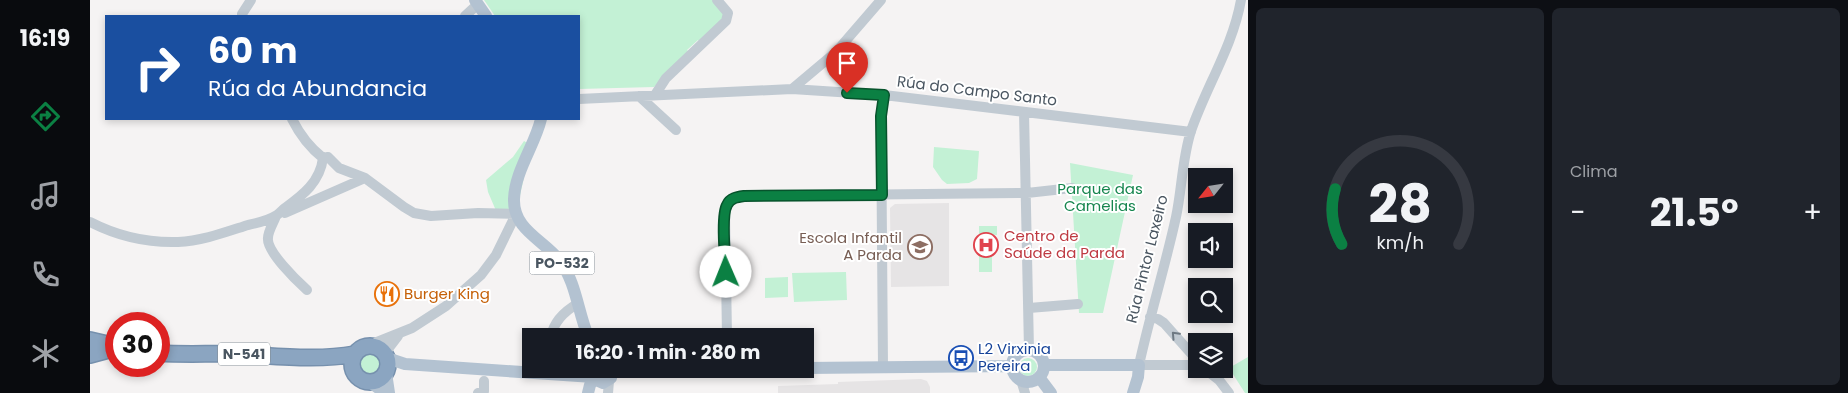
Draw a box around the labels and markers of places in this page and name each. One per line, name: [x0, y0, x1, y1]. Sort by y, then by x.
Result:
pin: [826, 42, 868, 93]
place label: Centro de Saúde da Parda: [1004, 225, 1125, 263]
place label: Escola Infantil A Parda: [799, 227, 902, 265]
hospital icon: Centro de Saúde da Parda: [973, 232, 999, 258]
school or university icon: Escola Infantil A Parda: [907, 234, 933, 260]
restaurant icon: Burger King: [374, 281, 400, 307]
place label: Burger King: [404, 283, 490, 304]
place label: L2 Virxinia Pereira: [978, 338, 1051, 376]
bus stop icon: L2 Virxinia Pereira: [948, 345, 974, 371]

